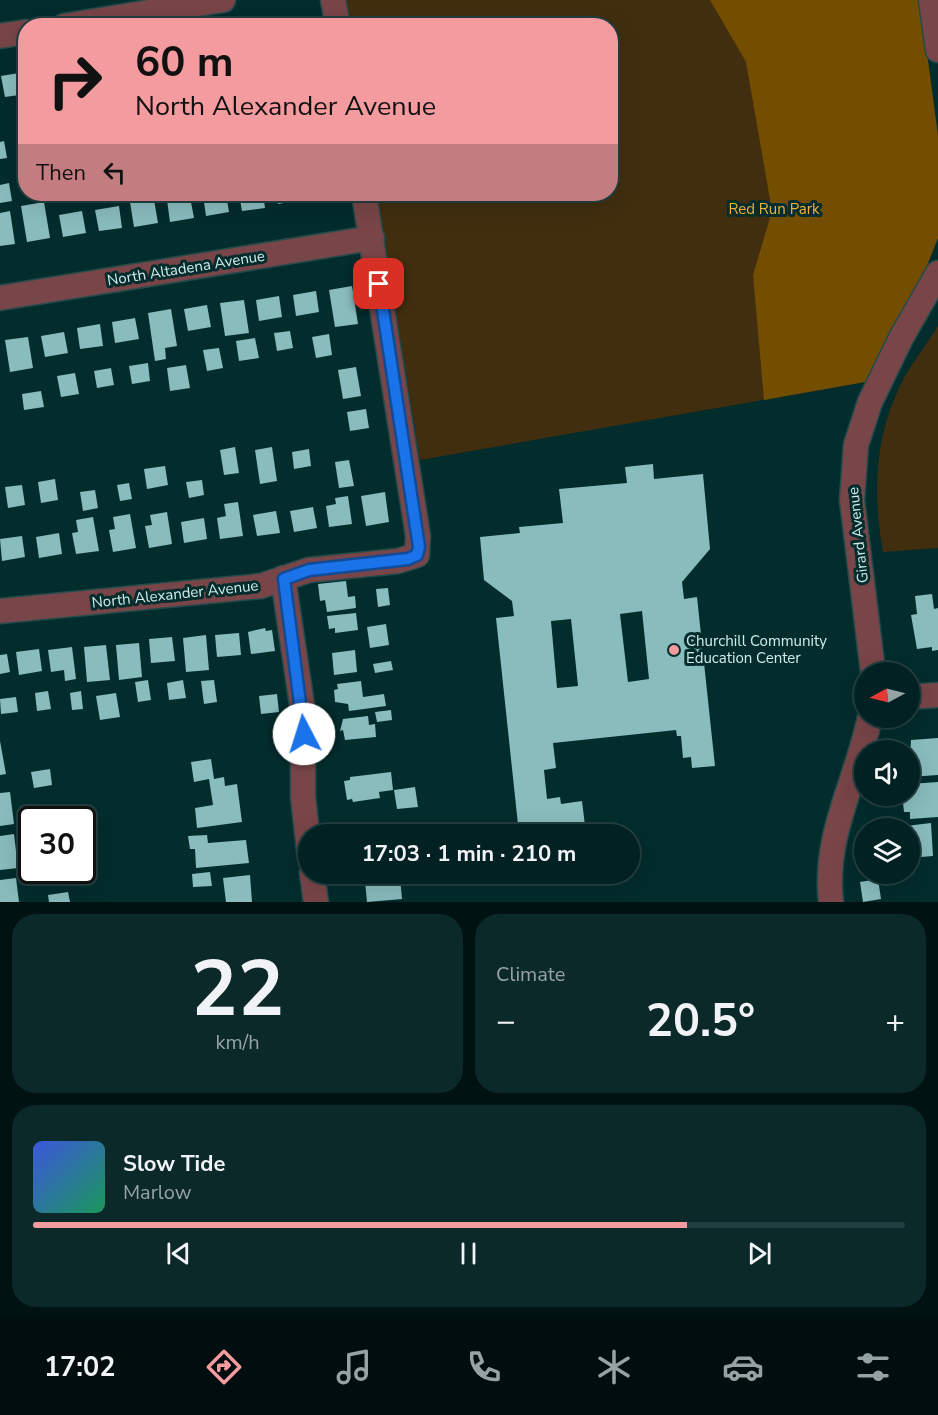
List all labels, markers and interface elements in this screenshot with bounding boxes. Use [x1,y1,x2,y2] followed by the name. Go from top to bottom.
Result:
[135,34,234,91] text: 60 m
[36,42,114,120] icon: right
[135,88,436,125] text: North Alexander Avenue
[98,156,131,189] icon: left
[36,158,86,188] text: Then
[728,199,820,219] park label: Red Run Park
[106,246,266,290] street label: North Altadena Avenue
[353,258,404,309] pin
[362,267,395,300] icon: arrive
[843,486,873,584] street label: Girard Avenue
[91,575,259,613] street label: North Alexander Avenue
[686,631,827,668] place label: Churchill Community Education Center
[667,643,681,657] marker: Churchill Community Education Center
[854,662,920,728] north arrow
[854,662,920,884] map controls
[272,702,336,766] position arrow
[854,740,920,806] button: sound
[18,806,96,884] speed limit sign: 30
[854,818,920,884] button: layers
[362,839,576,869] text: 17:03 · 1 min · 210 m
[191,936,284,1043] text: 22
[496,961,565,988] text: Climate
[646,991,755,1052] text: 20.5°
[496,999,516,1044] text: −
[885,999,905,1044] text: +
[215,1029,260,1056] text: km/h
[123,1149,225,1179] text: Slow Tide
[123,1179,191,1206] text: Marlow
[162,1237,195,1270] icon: previous
[452,1237,485,1270] icon: pause
[743,1237,776,1270] icon: next
[203,1346,245,1388] icon: directions
[333,1346,375,1388] icon: music
[463,1346,505,1388] icon: phone
[593,1346,635,1388] icon: climate
[722,1346,764,1388] icon: car
[852,1346,894,1388] icon: filters
[44,1349,115,1386] text: 17:02

